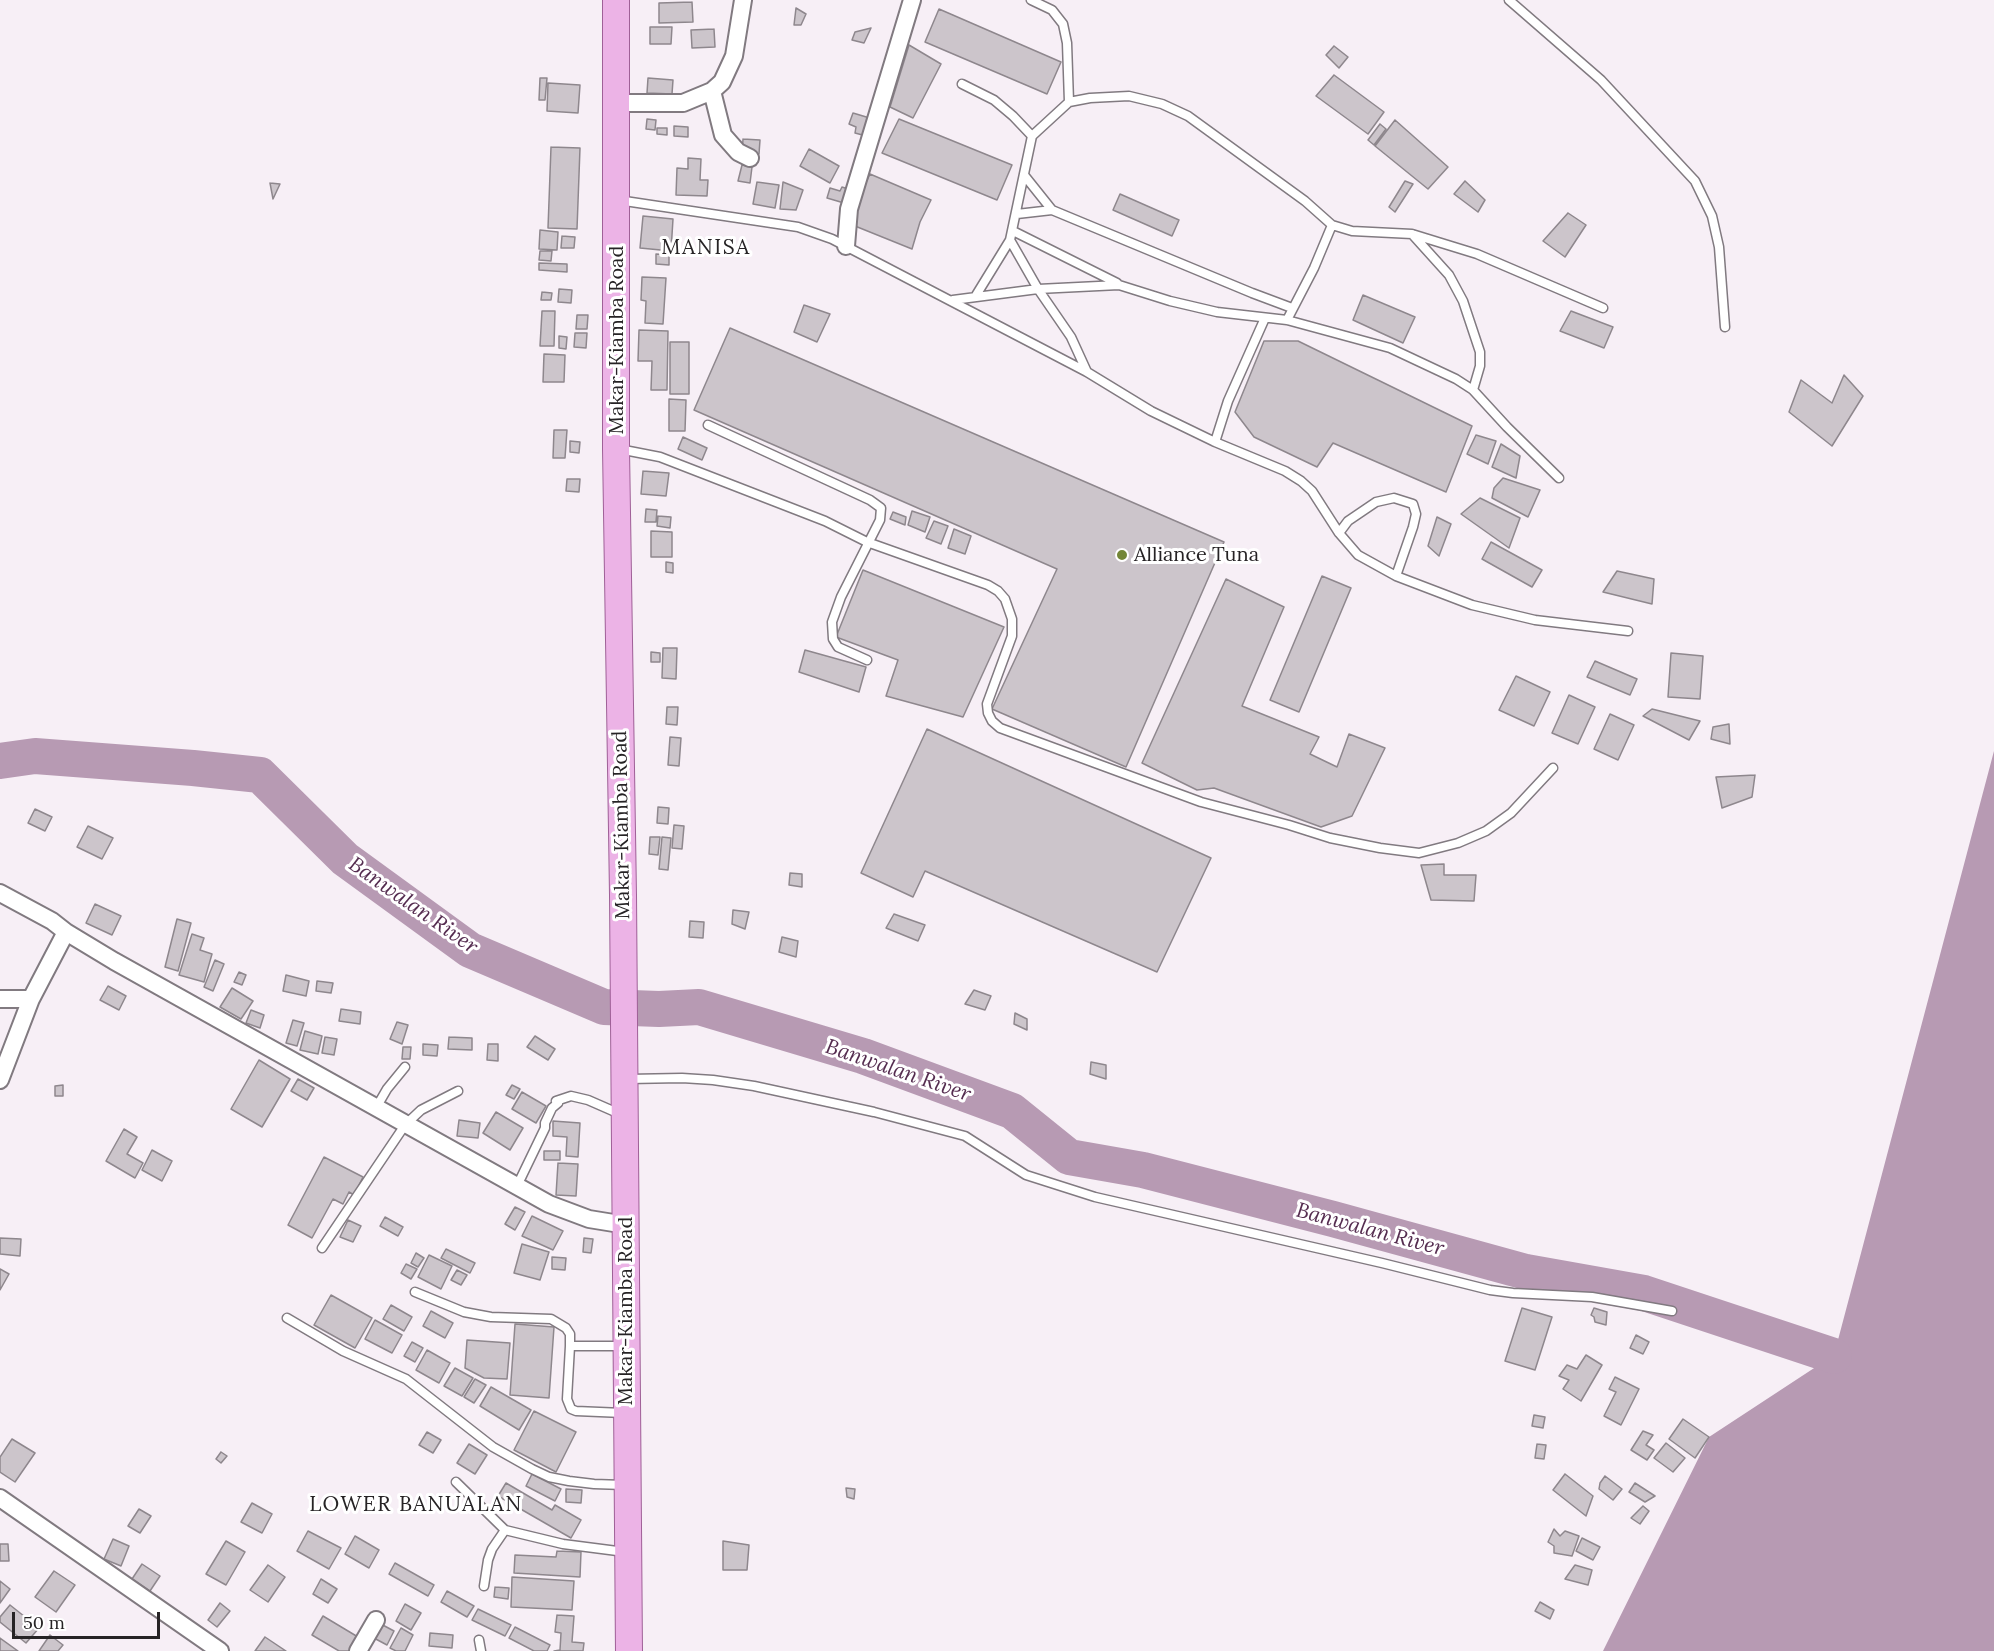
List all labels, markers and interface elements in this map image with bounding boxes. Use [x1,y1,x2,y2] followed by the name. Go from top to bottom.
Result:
[661,235,751,261] district label: MANISA
[605,246,629,434] street label: Makar-Kiamba Road
[1134,543,1259,567] place label: Alliance Tuna
[1115,548,1129,562] marker: Alliance Tuna
[608,730,636,920] street label: Makar-Kiamba Road
[343,852,483,960] water label: Banwalan River
[822,1034,974,1108] water label: Banwalan River
[1293,1198,1447,1262] water label: Banwalan River
[614,1217,638,1405] street label: Makar-Kiamba Road
[309,1492,523,1518] district label: LOWER BANUALAN
[15,1600,164,1638] scale bar
[23,1611,65,1634] text: 50 m

